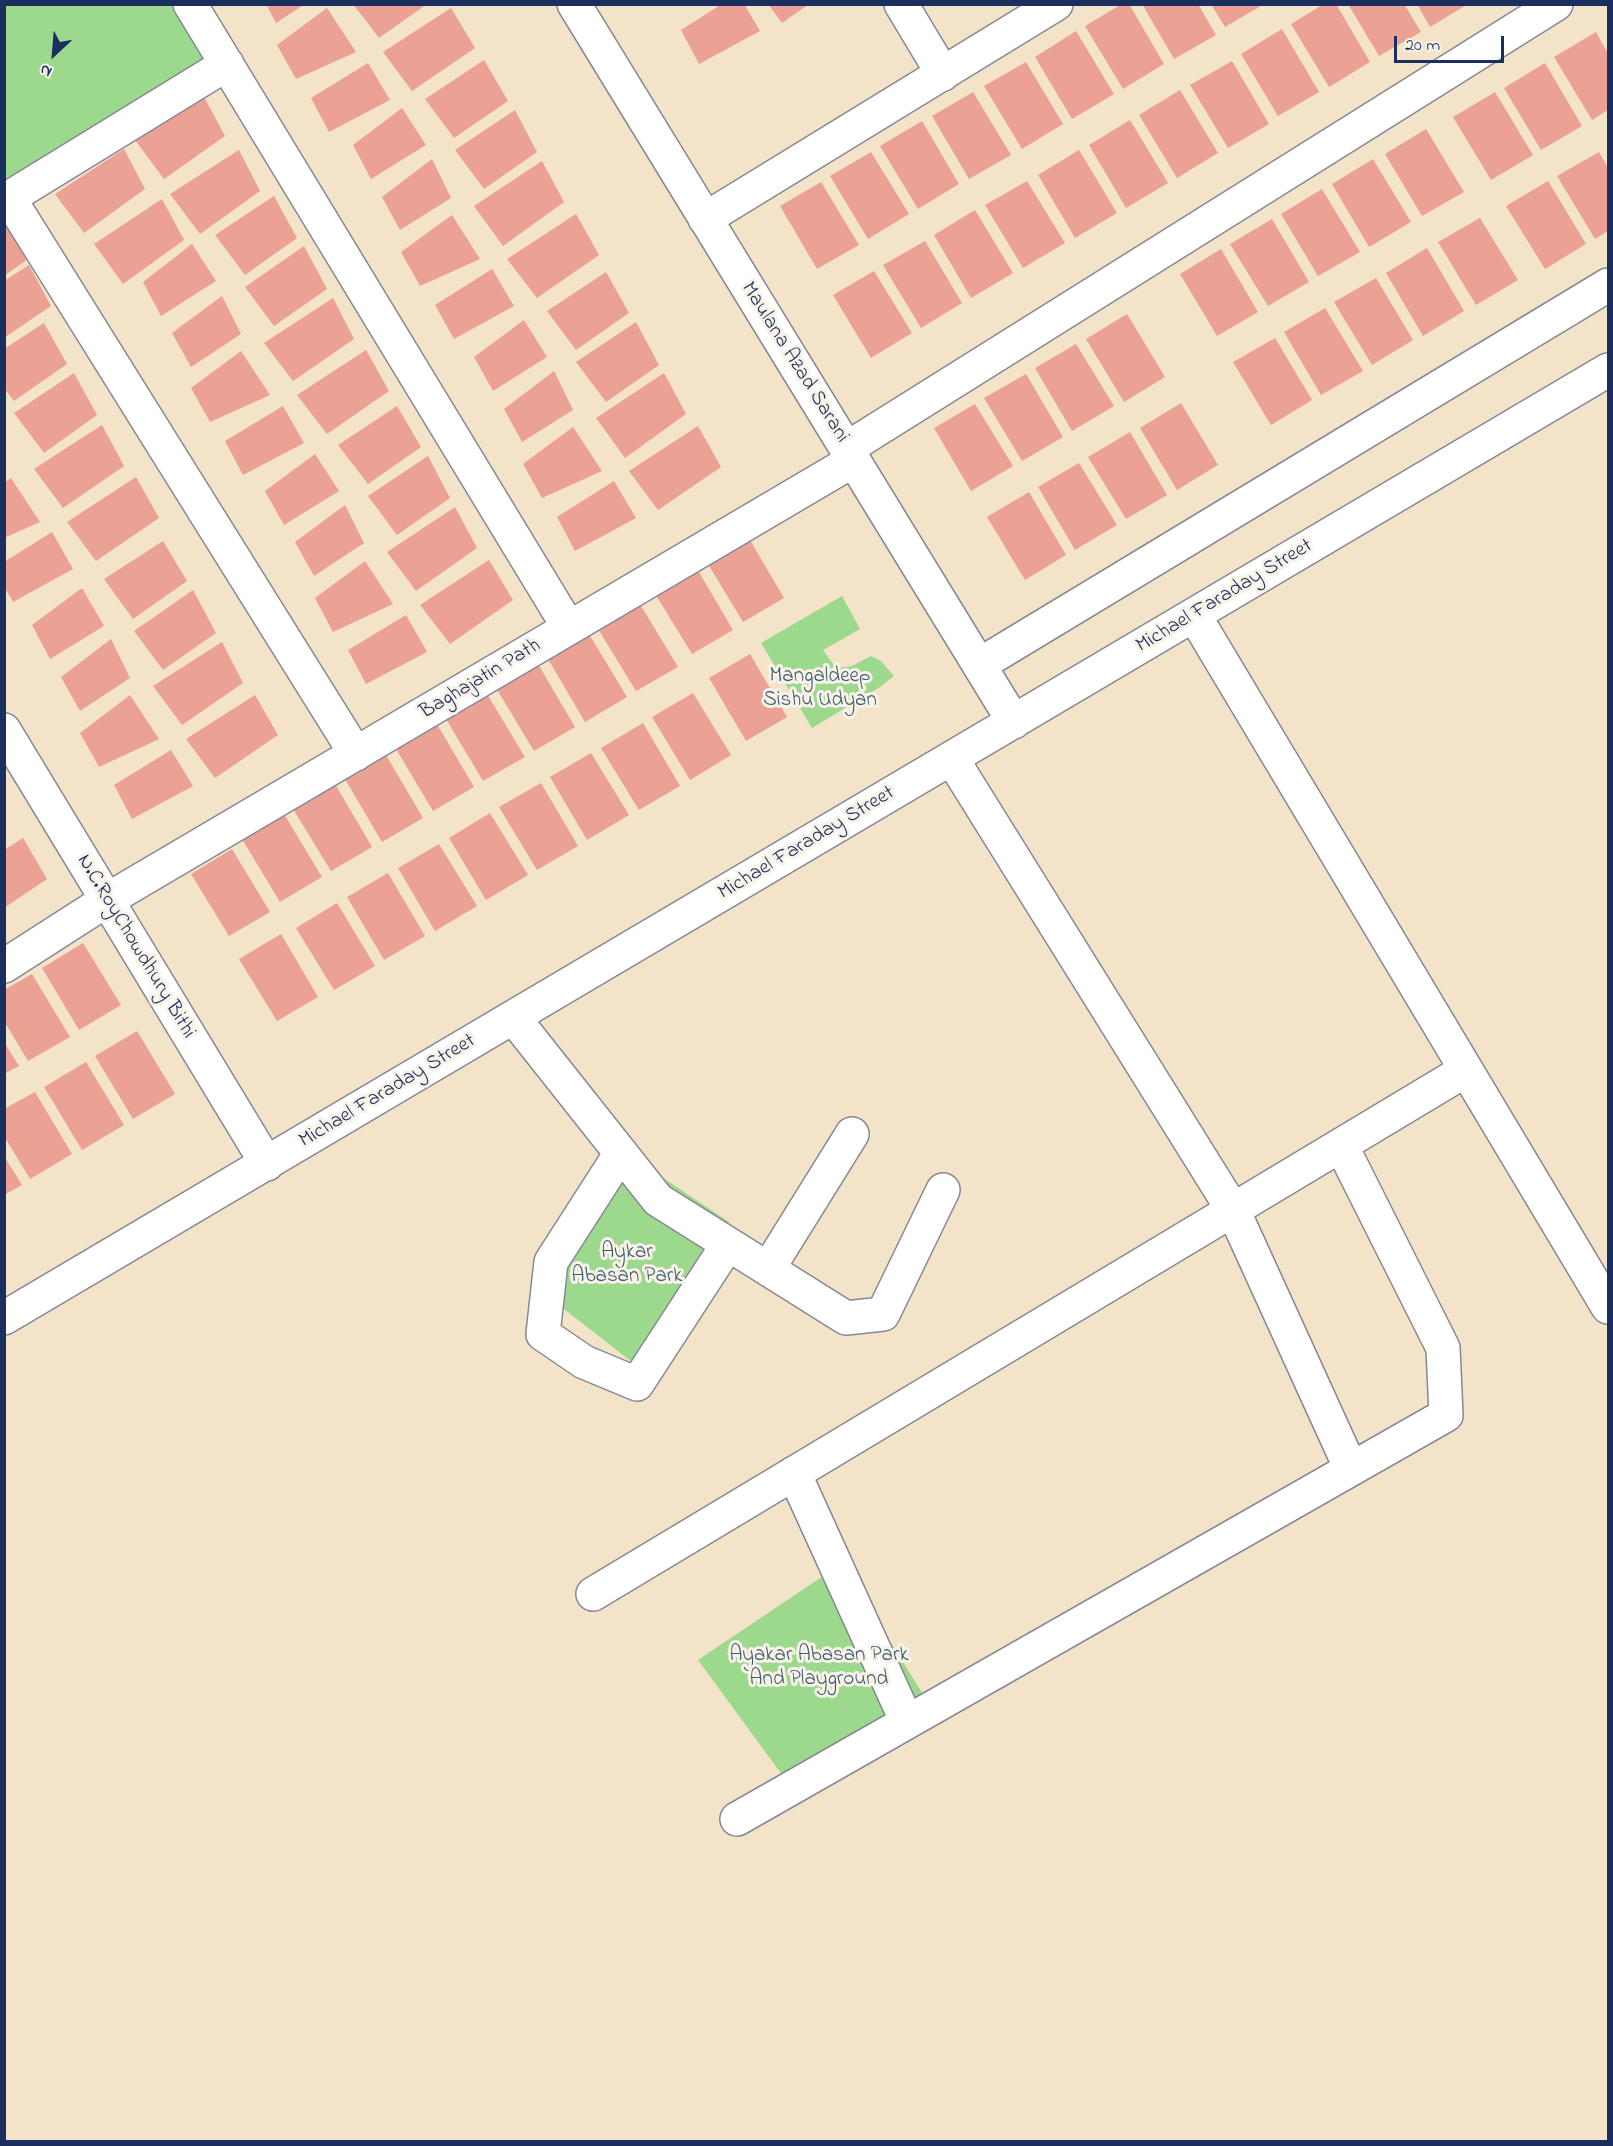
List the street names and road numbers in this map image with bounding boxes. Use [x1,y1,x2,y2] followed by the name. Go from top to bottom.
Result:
[734,278,854,448] street label: Maulana Azad Sarani
[1132,534,1318,660] street label: Michael Faraday Street
[416,634,546,726] street label: Baghajatin Path
[714,781,900,907] street label: Michael Faraday Street
[70,850,200,1044] street label: N.C.RoyChowdhury Bithi
[295,1029,481,1155] street label: Michael Faraday Street

